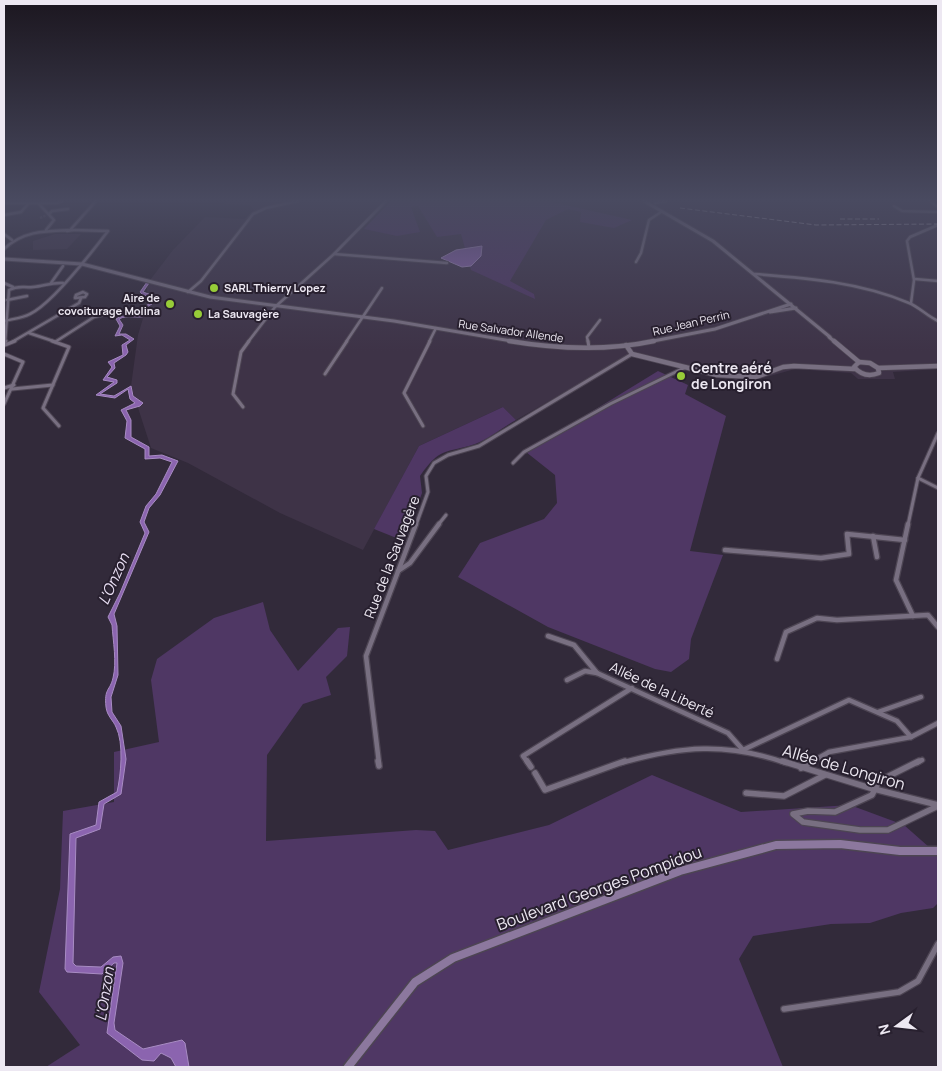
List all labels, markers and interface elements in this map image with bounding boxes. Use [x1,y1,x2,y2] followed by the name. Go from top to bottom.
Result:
[224,280,326,295] place label: SARL Thierry Lopez
[208,282,220,294] marker: SARL Thierry Lopez
[58,290,160,318] place label: Aire de covoiturage Molina
[164,298,176,310] marker: Aire de covoiturage Molina
[208,306,280,321] place label: La Sauvagère
[651,306,731,339] street label: Rue Jean Perrin
[192,308,204,320] marker: La Sauvagère
[458,316,565,345] street label: Rue Salvador Allende
[691,358,772,393] place label: Centre aéré de Longiron
[675,370,687,382] marker: Centre aéré de Longiron
[359,493,424,621] street label: Rue de la Sauvagère
[93,549,135,608] water label: L'Onzon
[607,657,718,722] street label: Allée de la Liberté
[780,739,908,795] street label: Allée de Longiron
[493,841,705,935] street label: Boulevard Georges Pompidou
[90,965,119,1022] water label: L'Onzon
[872,1001,922,1051] north arrow
[873,1022,894,1037] text: N

